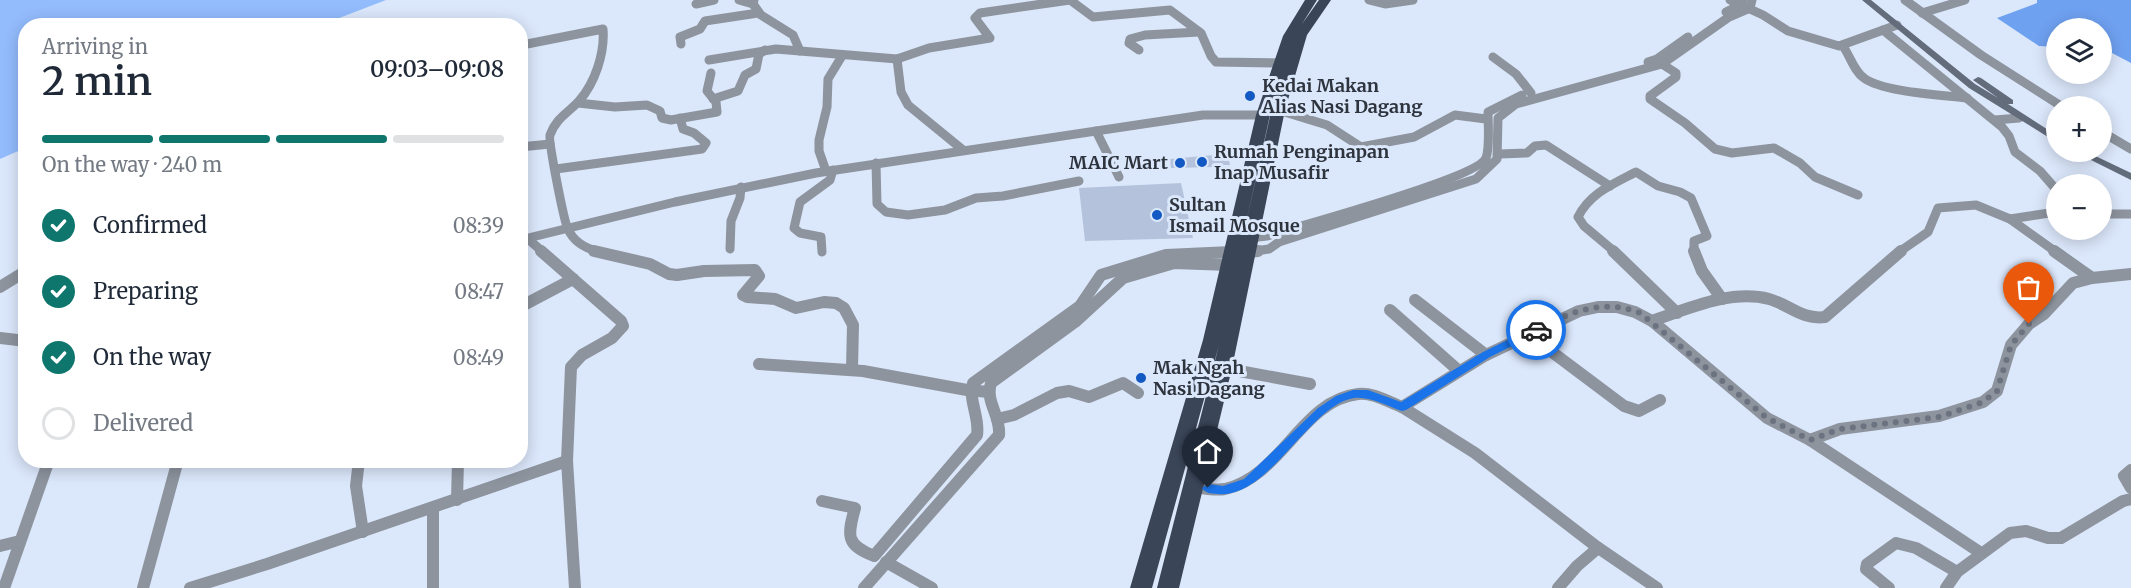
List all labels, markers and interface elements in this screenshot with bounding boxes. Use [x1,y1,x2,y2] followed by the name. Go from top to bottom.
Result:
[2046,18,2112,240] map controls
[2046,18,2112,84] button: layers
[42,34,148,59] text: Arriving in
[370,55,504,83] text: 09:03–09:08
[42,57,152,106] text: 2 min
[1261,74,1422,118] place label: Kedai Makan Alias Nasi Dagang
[1243,89,1257,103] marker: Kedai Makan Alias Nasi Dagang
[2046,96,2112,162] button: +
[1214,140,1389,184] place label: Rumah Penginapan Inap Musafir
[1069,151,1169,174] place label: MAIC Mart
[42,152,222,177] text: On the way · 240 m
[1195,155,1209,169] marker: Rumah Penginapan Inap Musafir
[1173,156,1187,170] marker: MAIC Mart
[2046,174,2112,240] button: −
[1169,193,1300,237] place label: Sultan Ismail Mosque
[1150,208,1164,222] marker: Sultan Ismail Mosque
[42,209,75,242] icon: check
[93,211,207,239] text: Confirmed
[453,213,504,238] text: 08:39
[2003,262,2054,324] pin
[2012,271,2045,304] icon: bag
[42,275,75,308] icon: check
[93,277,198,305] text: Preparing
[454,279,504,304] text: 08:47
[1506,300,1566,360] courier
[1520,314,1553,347] icon: car
[42,341,75,374] icon: check
[93,343,211,371] text: On the way
[453,345,504,370] text: 08:49
[1153,356,1265,400] place label: Mak Ngah Nasi Dagang
[1134,371,1148,385] marker: Mak Ngah Nasi Dagang
[93,409,193,437] text: Delivered
[1182,426,1233,488] pin
[1191,435,1224,468] icon: home

